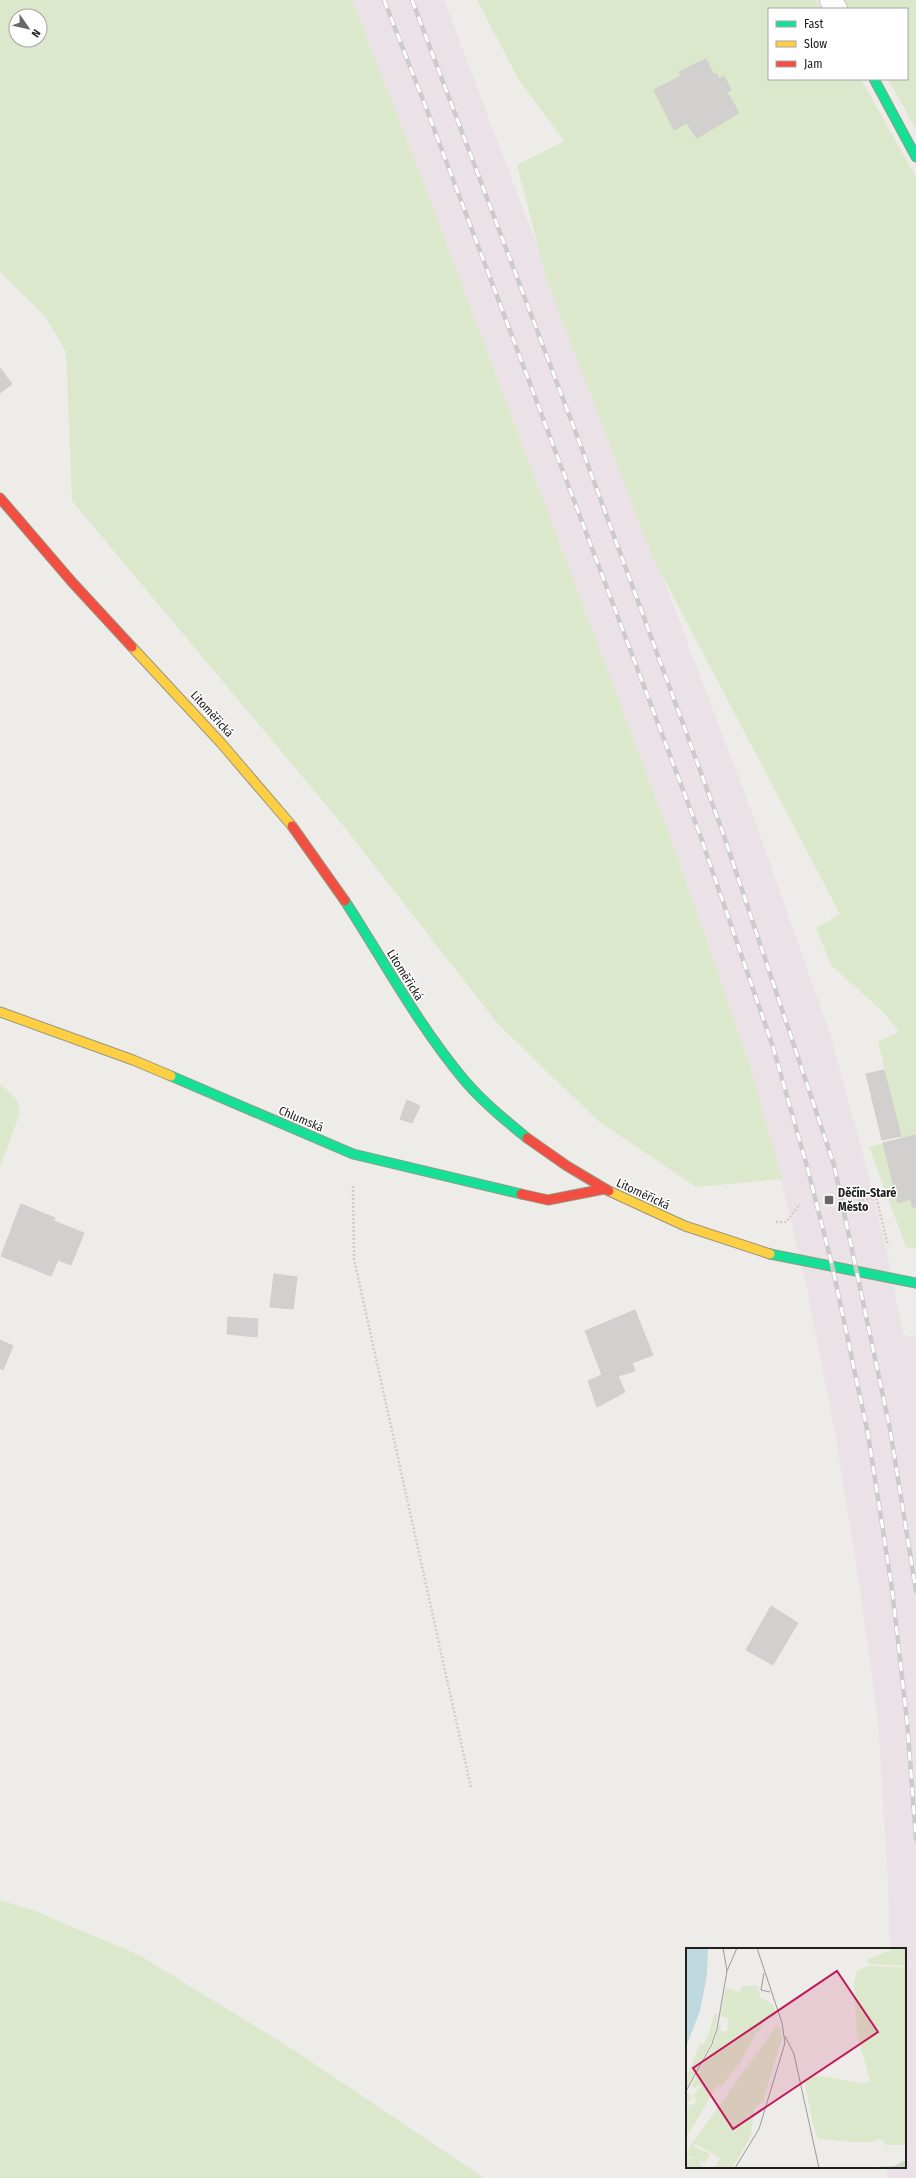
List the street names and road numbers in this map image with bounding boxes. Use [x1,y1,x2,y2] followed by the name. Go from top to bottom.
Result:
[188,688,236,740] street label: Litoměřická
[384,947,426,1003] street label: Litoměřická
[276,1103,326,1135] street label: Chlumská
[614,1176,672,1212] street label: Litoměřická

